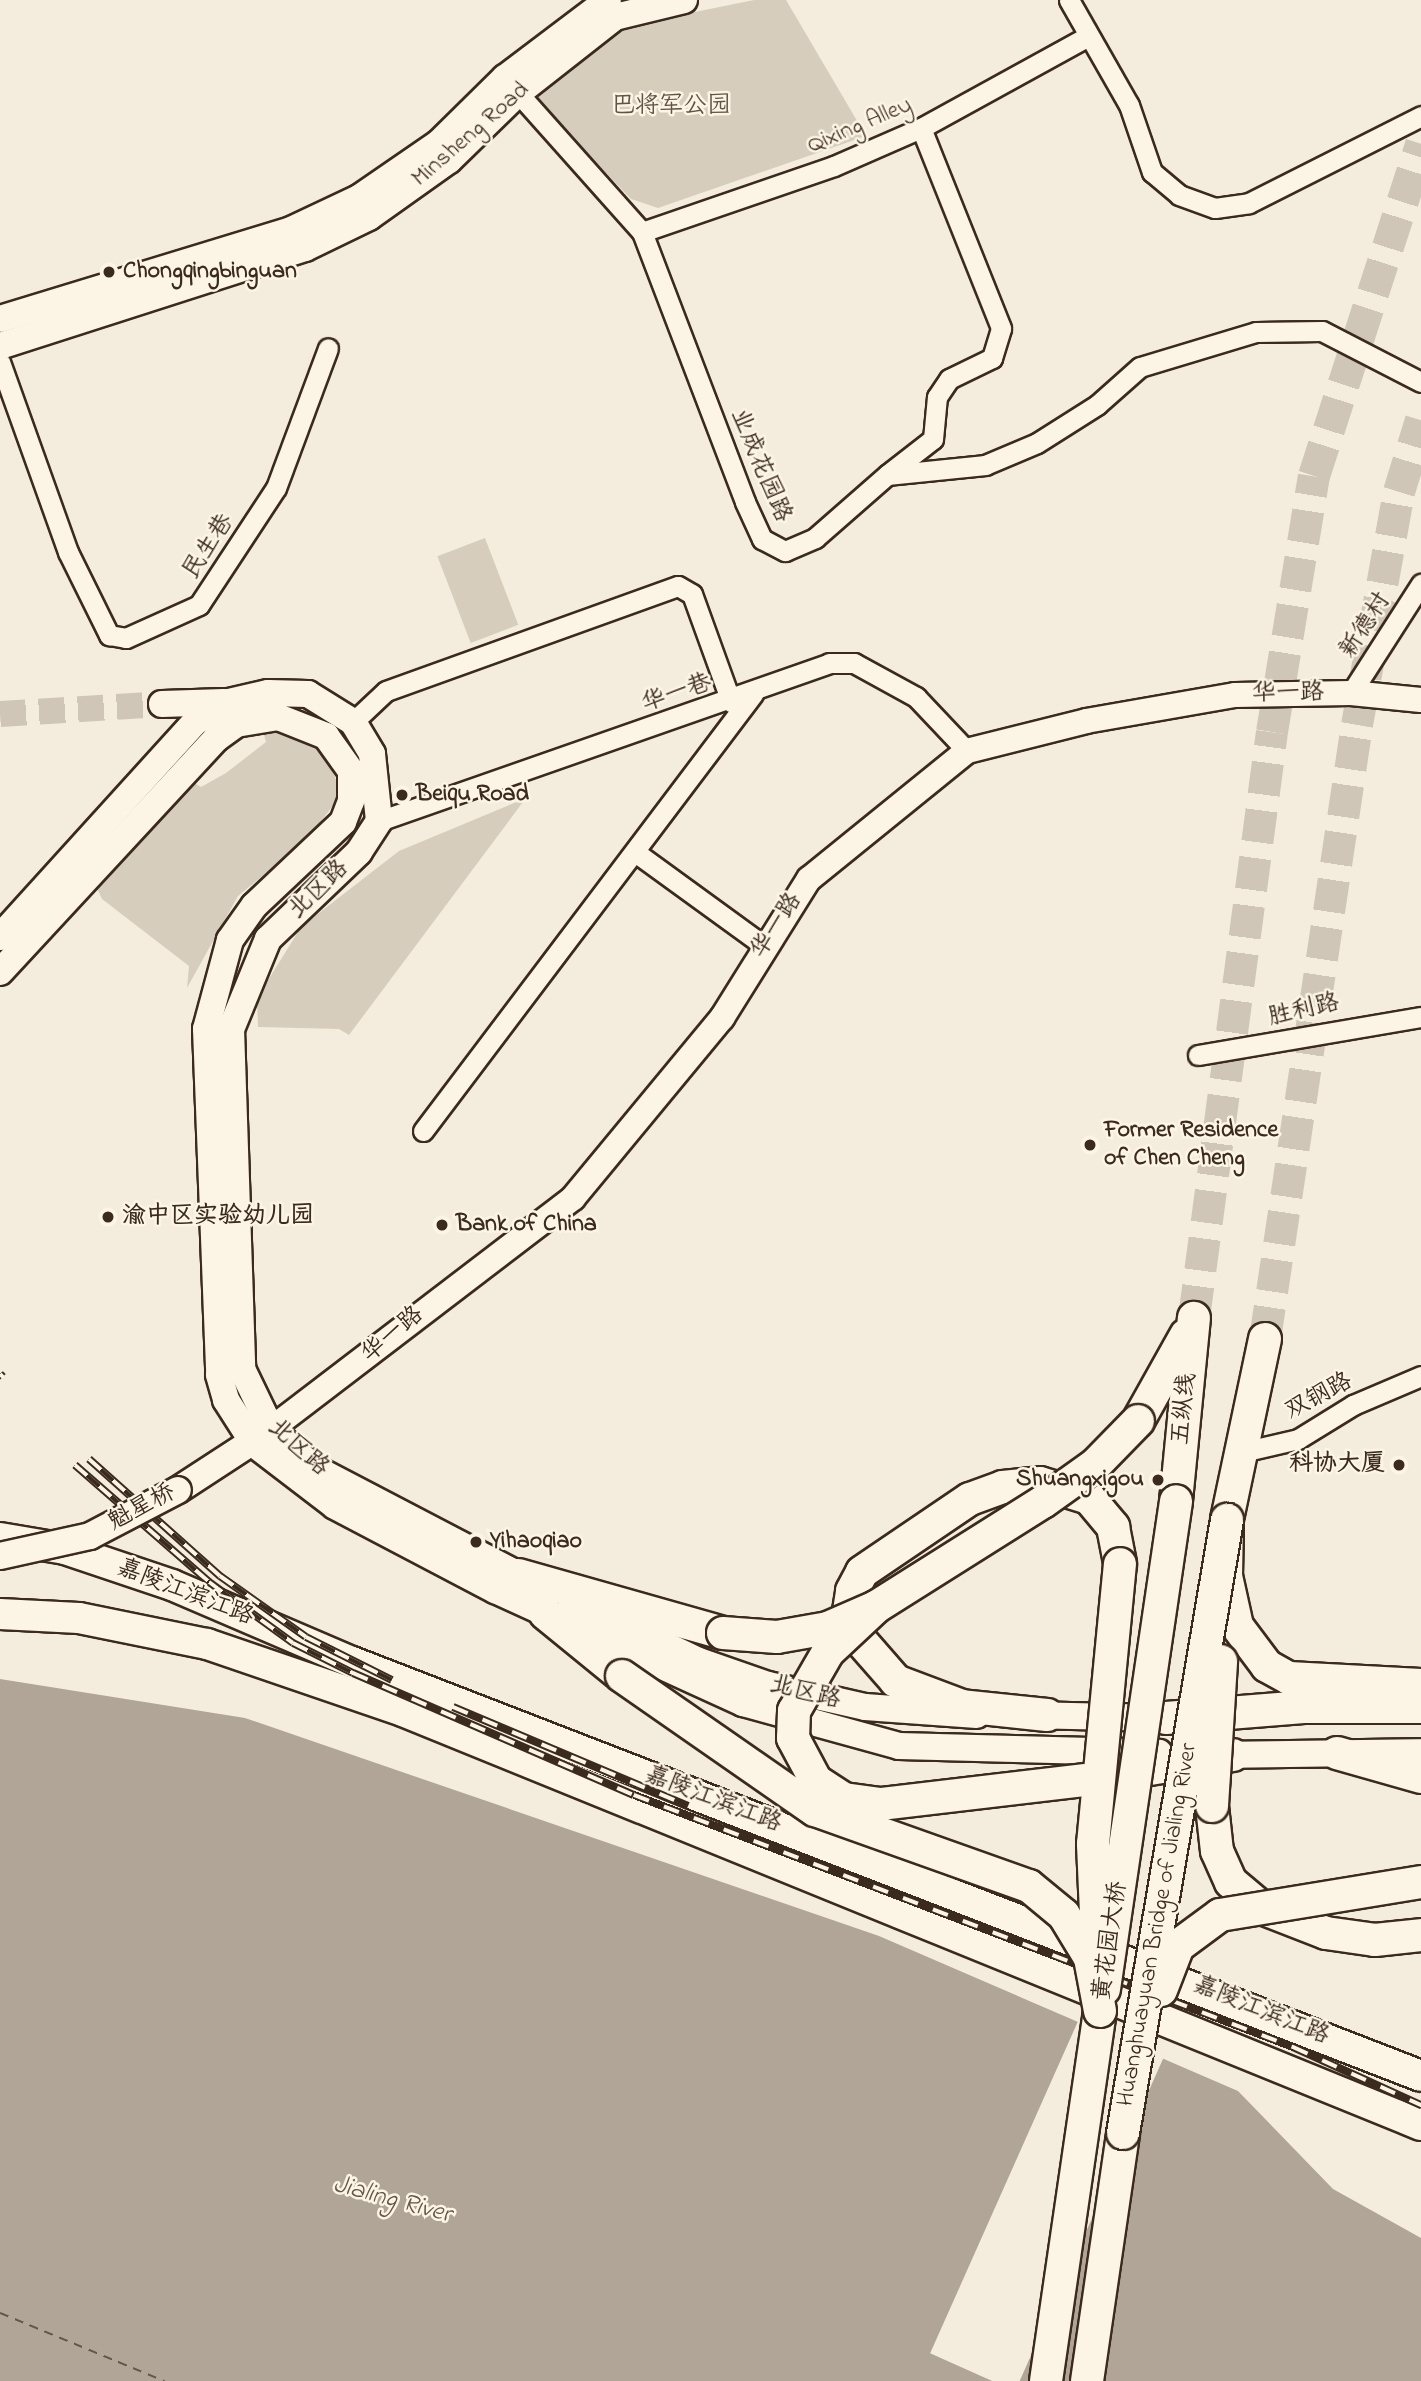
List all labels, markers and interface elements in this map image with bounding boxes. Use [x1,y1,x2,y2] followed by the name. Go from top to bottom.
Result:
[406,76,536,194] street label: Minsheng Road
[804,91,916,161] street label: Qixing Alley
[611,93,731,121] park label: 巴将军公园
[123,258,297,286] place label: Chongqingbinguan
[101,264,117,280] marker: Chongqingbinguan
[723,405,797,527] street label: 业成花园路
[177,509,241,585] street label: 民生巷
[1334,588,1398,664] street label: 新德村
[638,669,716,719] street label: 华一巷
[1252,679,1324,709] street label: 华一路
[416,781,529,809] place label: Beiqu Road
[394,787,410,803] marker: Beiqu Road
[283,855,355,925] street label: 北区路
[745,888,809,964] street label: 华一路
[1266,989,1342,1033] street label: 胜利路
[1104,1117,1278,1173] place label: Former Residence of Chen Cheng
[1082,1137,1098,1153] marker: Former Residence of Chen Cheng
[122,1203,314,1231] place label: 渝中区实验幼儿园
[100,1209,116,1225] marker: 渝中区实验幼儿园
[456,1211,597,1239] place label: Bank of China
[434,1217,450,1233] marker: Bank of China
[356,1301,430,1369] street label: 华一路
[1280,1367,1358,1427] street label: 双钢路
[1167,1372,1203,1446] street label: 五纵线
[262,1413,334,1483] street label: 北区路
[1289,1451,1385,1479] place label: 科协大厦
[1391,1457,1407,1473] marker: 科协大厦
[1016,1466,1144,1494] place label: Shuangxigou
[1150,1472,1166,1488] marker: Shuangxigou
[103,1478,181,1538] street label: 魁星桥
[490,1528,582,1556] place label: Yihaoqiao
[468,1534,484,1550] marker: Yihaoqiao
[113,1554,257,1632] street label: 嘉陵江滨江路
[767,1670,843,1716] street label: 北区路
[1112,1741,1204,2109] street label: Huanghuayuan Bridge of Jialing River
[641,1761,785,1839] street label: 嘉陵江滨江路
[1088,1880,1134,2002] street label: 黄花园大桥
[1189,1971,1333,2051] street label: 嘉陵江滨江路
[329,2170,455,2232] water label: Jialing River

